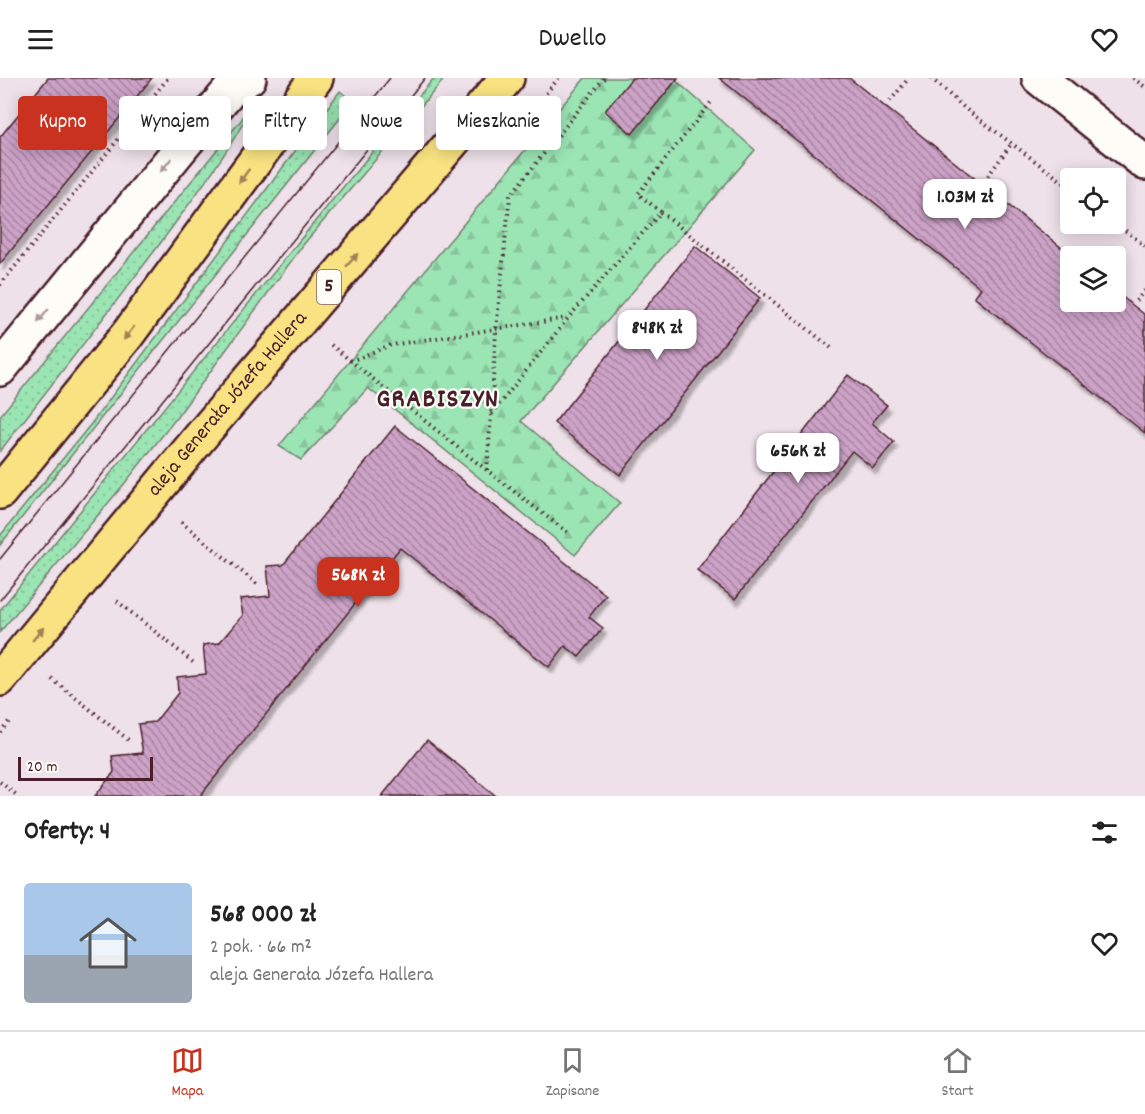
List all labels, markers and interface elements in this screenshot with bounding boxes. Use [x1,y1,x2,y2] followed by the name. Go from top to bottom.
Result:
[538,20,607,59] text: Dwello
[24,23,57,56] icon: menu
[1088,23,1121,56] icon: heart
[18,96,107,150] chip: Kupno
[119,96,231,150] chip: Wynajem
[243,96,327,150] chip: Filtry
[339,96,424,150] chip: Nowe
[436,96,561,150] chip: Mieszkanie
[160,158,173,173] one-way arrow
[238,168,251,184] one-way arrow
[1060,168,1126,312] map controls
[1060,168,1126,234] button: locate
[903,179,1027,230] pin: 1.03M zł
[937,184,993,212] text: 1.03M zł
[1060,246,1126,312] button: layers
[345,252,359,267] one-way arrow
[317,270,341,304] road number: 5
[141,305,316,504] street label: aleja Generała Józefa Hallera
[37,309,49,324] one-way arrow
[602,310,712,361] pin: 848K zł
[632,315,682,343] text: 848K zł
[122,325,135,341] one-way arrow
[376,381,500,420] district label: GRABISZYN
[743,433,853,484] pin: 656K zł
[770,438,826,466] text: 656K zł
[303,557,413,608] pin: 568K zł
[331,562,385,590] text: 568K zł
[31,626,44,642] one-way arrow
[18,754,153,782] scale bar
[27,756,57,779] text: 20 m
[24,814,110,851] text: Oferty: 4
[1088,816,1121,849] icon: filters
[210,897,316,934] text: 568 000 zł
[72,907,144,979] icon: home
[1088,927,1121,960] icon: heart
[210,934,312,962] text: 2 pok. · 66 m²
[210,962,433,990] text: aleja Generała Józefa Hallera
[171,1044,204,1103] tab: Mapa
[546,1044,599,1103] tab: Zapisane
[941,1044,974,1103] tab: Start

